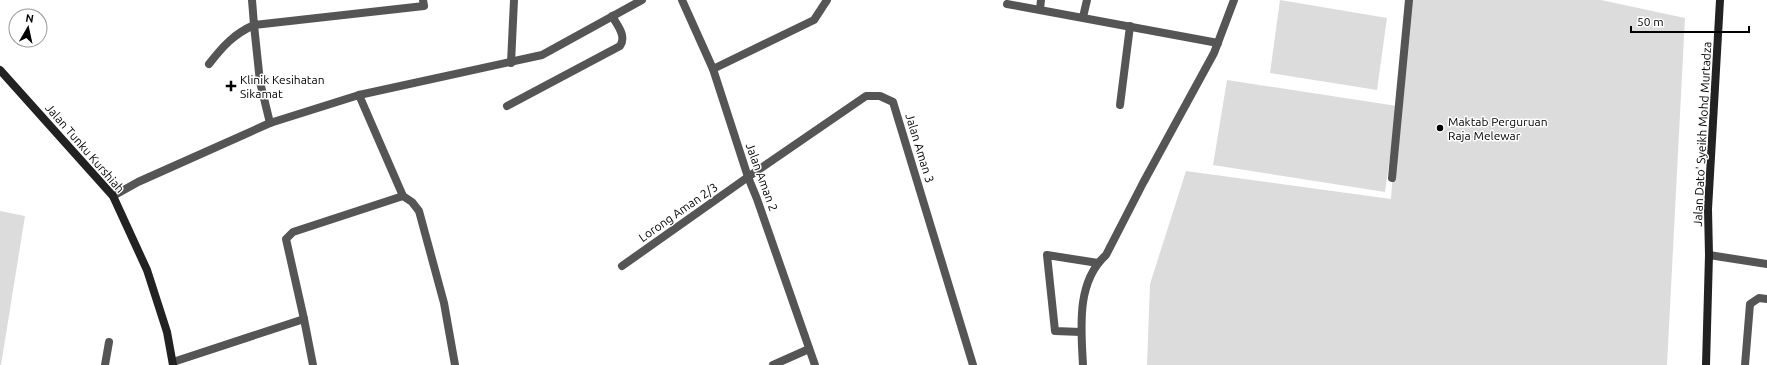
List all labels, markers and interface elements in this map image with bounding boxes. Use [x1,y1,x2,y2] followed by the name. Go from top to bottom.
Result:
[8,8,48,48] north arrow
[1631,8,1749,34] scale bar
[25,12,35,25] text: N
[1637,15,1664,28] text: 50 m
[1691,41,1713,227] street label: Jalan Dato' Syeikh Mohd Murtadza
[240,73,325,100] place label: Klinik Kesihatan Sikamat
[225,80,237,92] marker: Klinik Kesihatan Sikamat
[43,101,127,195] street label: Jalan Tunku Kurshiah
[903,112,937,184] street label: Jalan Aman 3
[1448,115,1548,142] place label: Maktab Perguruan Raja Melewar
[1435,123,1445,133] marker: Maktab Perguruan Raja Melewar
[744,141,780,213] street label: Jalan Aman 2
[636,180,720,244] street label: Lorong Aman 2/3

